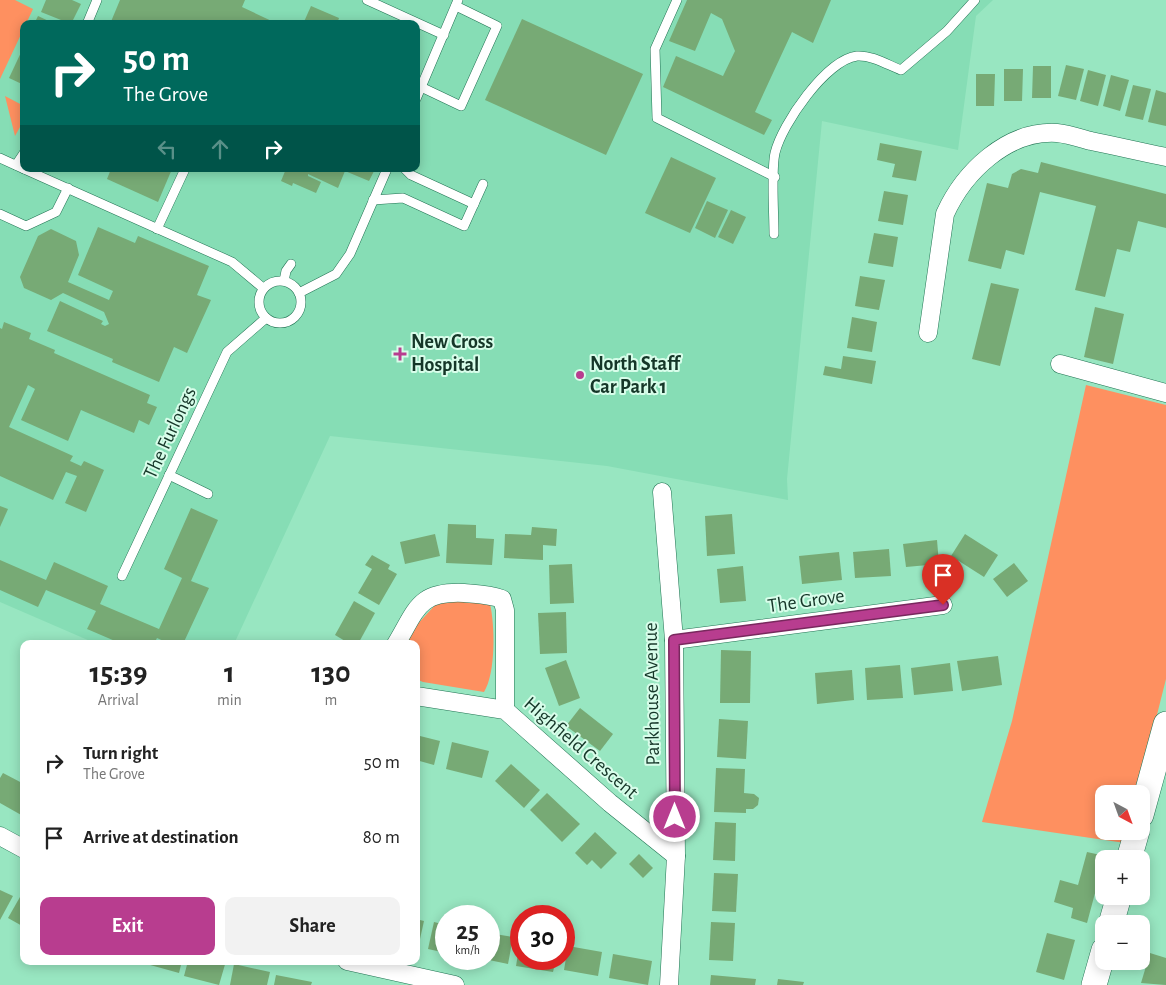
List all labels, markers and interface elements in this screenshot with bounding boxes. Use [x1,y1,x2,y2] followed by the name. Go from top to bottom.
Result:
[40,40,105,105] icon: right
[123,42,190,77] text: 50 m
[123,83,208,105] text: The Grove
[153,135,181,163] icon: left
[206,135,234,163] icon: ahead
[259,135,287,163] icon: right
[411,332,493,375] place label: New Cross Hospital
[393,347,407,361] marker: New Cross Hospital
[590,354,681,397] place label: North Staff Car Park 1
[574,369,586,381] marker: North Staff Car Park 1
[140,384,200,482] street label: The Furlongs
[922,554,964,605] pin
[929,561,957,589] icon: arrive
[766,586,846,616] street label: The Grove
[641,622,663,766] street label: Parkhouse Avenue
[89,658,147,688] text: 15:39
[224,658,235,688] text: 1
[311,658,351,688] text: 130
[98,692,139,708] text: Arrival
[217,692,242,708] text: min
[325,692,337,708] text: m
[520,693,642,803] street label: Highfield Crescent
[83,744,158,763] text: Turn right
[40,749,68,777] icon: right
[364,753,400,772] text: 50 m
[83,766,145,782] text: The Grove
[1095,785,1150,840] north arrow
[1095,785,1150,970] map controls
[648,790,700,842] position arrow
[40,824,68,852] icon: arrive
[83,828,239,847] text: Arrive at destination
[363,828,400,847] text: 80 m
[1095,850,1150,905] button: +
[40,897,215,955] button: Exit
[225,897,400,955] button: Share
[510,905,575,970] speed limit sign: 30
[1095,915,1150,970] button: −
[456,919,479,944] text: 25
[455,944,480,956] text: km/h

